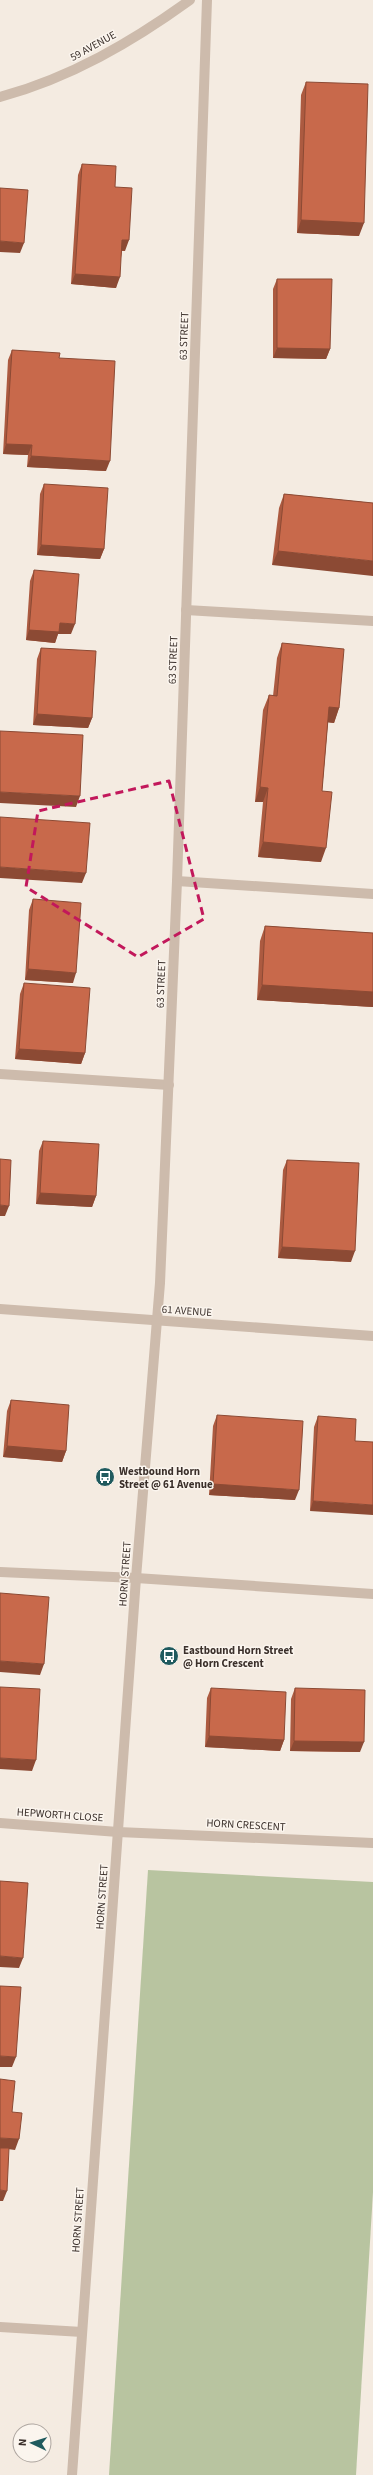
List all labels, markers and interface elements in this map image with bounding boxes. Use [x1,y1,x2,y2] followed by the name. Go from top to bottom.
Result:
[67,27,119,65] street label: 59 AVENUE
[176,311,192,360] street label: 63 STREET
[165,635,181,684] street label: 63 STREET
[153,959,169,1008] street label: 63 STREET
[161,1302,213,1320] street label: 61 AVENUE
[119,1464,213,1492] place label: Westbound Horn Street @ 61 Avenue
[94,1466,116,1488] bus stop icon: Westbound Horn Street @ 61 Avenue
[115,1541,135,1607] street label: HORN STREET
[183,1643,294,1671] place label: Eastbound Horn Street @ Horn Crescent
[158,1645,180,1667] bus stop icon: Eastbound Horn Street @ Horn Crescent
[16,1804,104,1826] street label: HEPWORTH CLOSE
[206,1815,286,1835] street label: HORN CRESCENT
[92,1864,112,1930] street label: HORN STREET
[68,2187,88,2253] street label: HORN STREET
[12,2423,52,2463] north arrow
[15,2438,30,2447] text: N

